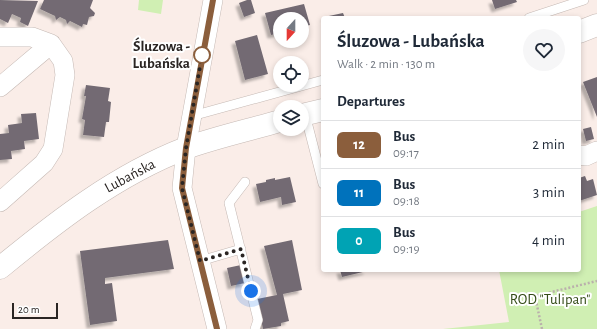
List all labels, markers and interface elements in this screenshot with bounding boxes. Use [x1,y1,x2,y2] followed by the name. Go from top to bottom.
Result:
[273,12,309,48] north arrow
[273,12,309,136] map controls
[523,29,565,71] button: heart
[337,32,485,51] text: Śluzowa - Lubańska
[133,37,190,71] place label: Śluzowa - Lubańska
[193,46,211,64] marker: Śluzowa - Lubańska
[273,56,309,92] button: locate
[337,58,435,71] text: Walk · 2 min · 130 m
[337,94,405,109] text: Departures
[273,100,309,136] button: layers
[393,129,415,144] text: Bus
[532,137,565,152] text: 2 min
[353,138,365,152] text: 12
[393,147,419,160] text: 09:17
[102,156,158,196] street label: Lubańska
[393,177,415,192] text: Bus
[533,185,565,200] text: 3 min
[354,186,364,200] text: 11
[393,195,420,208] text: 09:18
[393,225,415,240] text: Bus
[532,233,565,248] text: 4 min
[355,234,363,248] text: 0
[393,243,420,256] text: 09:19
[241,281,261,301] your location
[510,292,590,307] park label: ROD "Tulipan"
[12,301,58,320] scale bar
[18,304,39,315] text: 20 m

